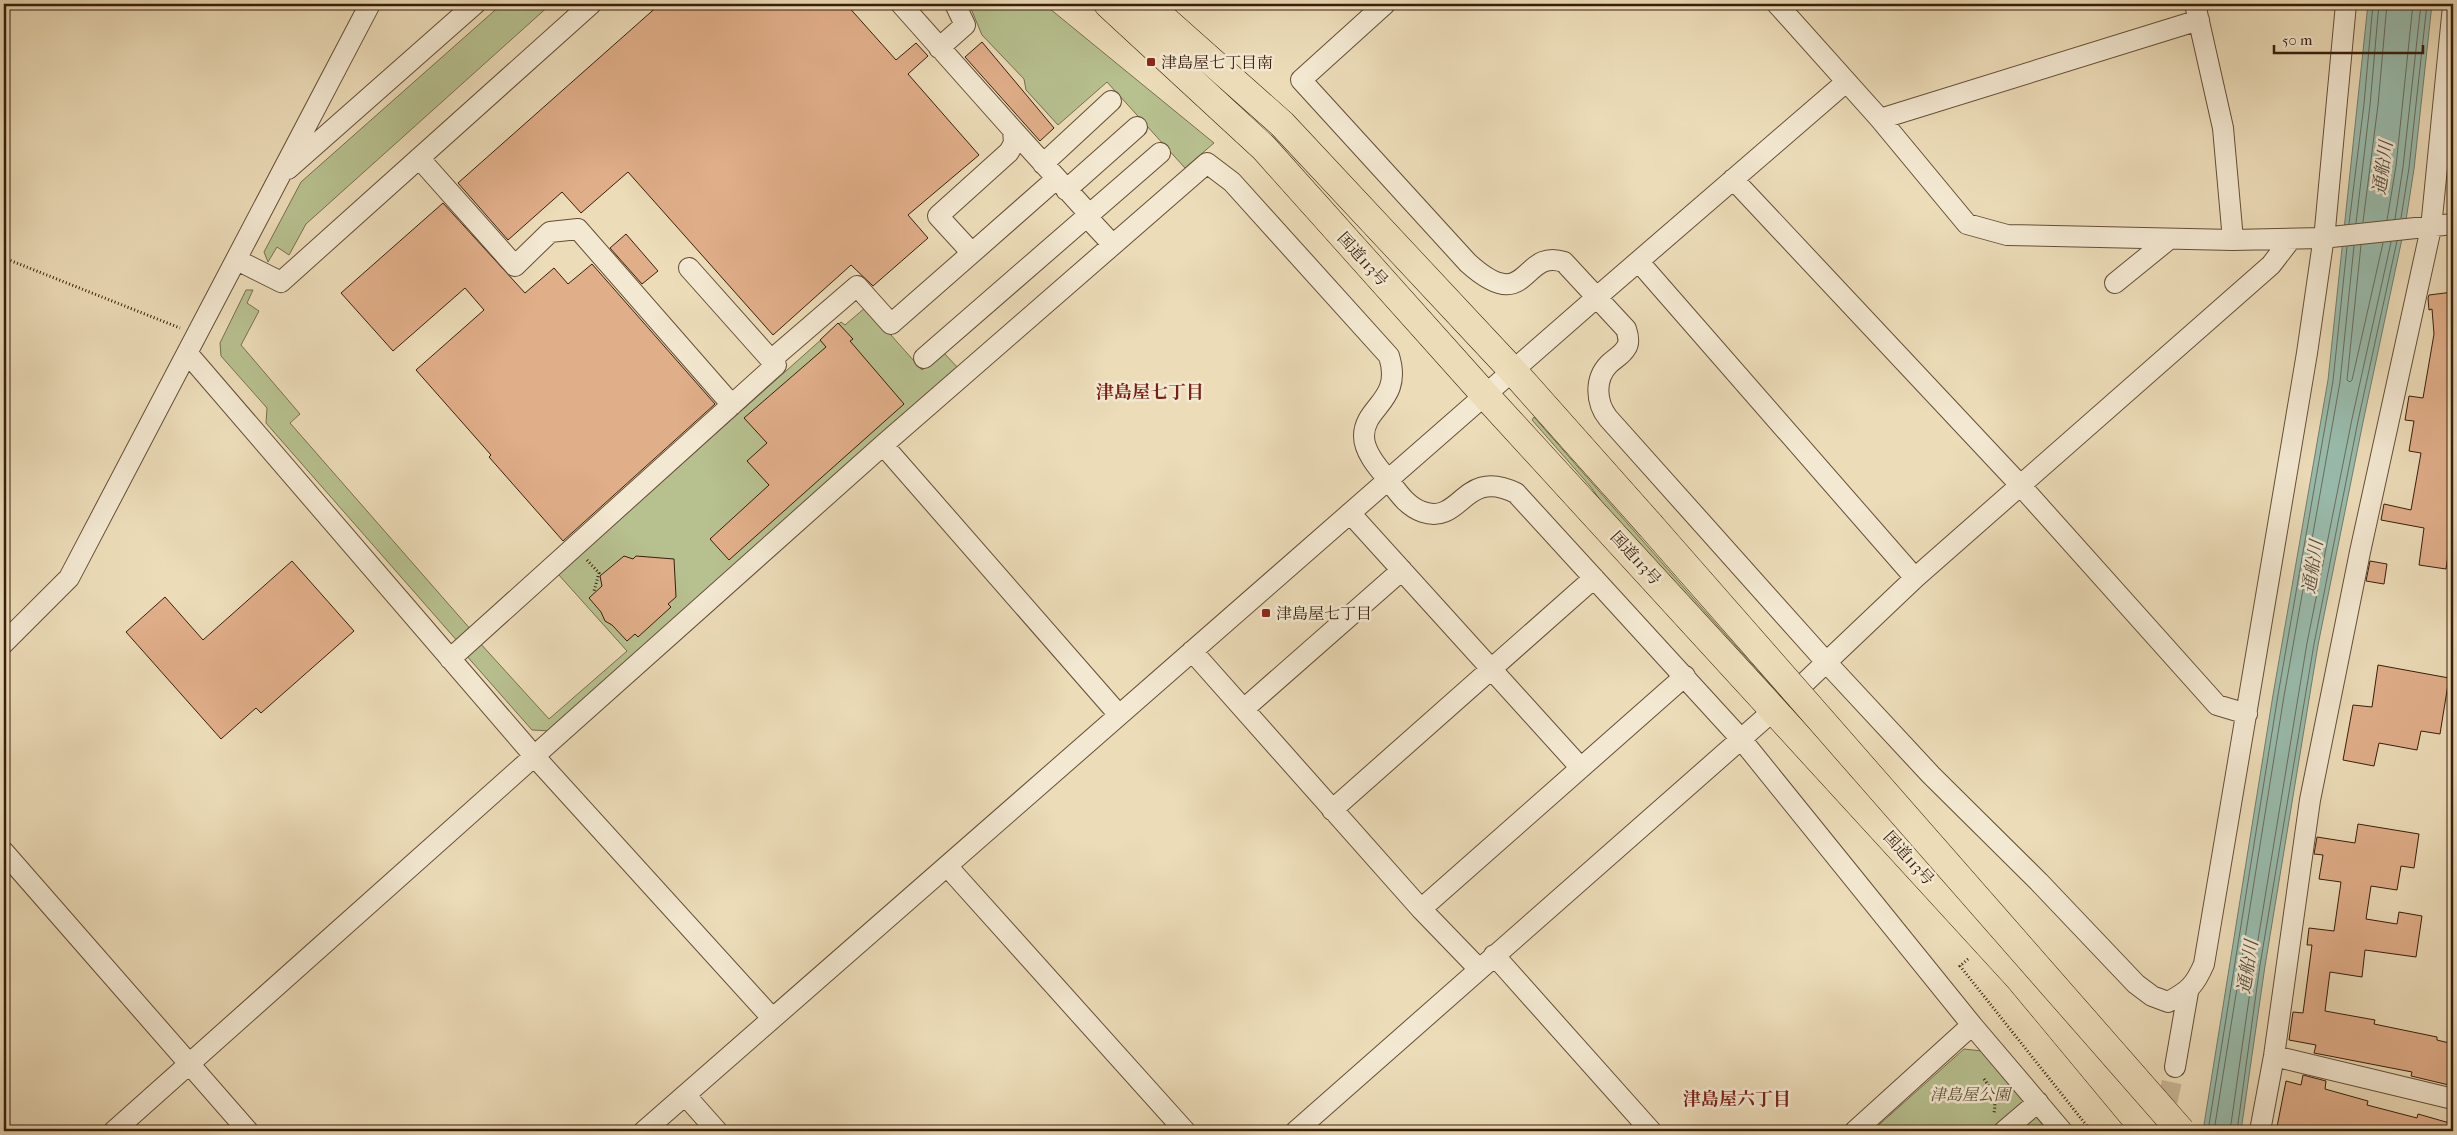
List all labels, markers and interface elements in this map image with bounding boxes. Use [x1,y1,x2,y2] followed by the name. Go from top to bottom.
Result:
[2274,22,2423,54] scale bar
[2282,31,2313,49] text: 50 m
[1161,53,1273,72] place label: 津島屋七丁目南
[1145,56,1157,68] marker: 津島屋七丁目南
[2369,138,2397,196] water label: 通船川
[1334,228,1392,290] street label: 国道113号
[1096,382,1204,403] district label: 津島屋七丁目
[1607,527,1665,589] street label: 国道113号
[2298,537,2328,595] water label: 通船川
[1276,604,1372,623] place label: 津島屋七丁目
[1260,607,1272,619] marker: 津島屋七丁目
[1880,827,1938,889] street label: 国道113号
[2233,937,2263,995] water label: 通船川
[1930,1085,2013,1104] park label: 津島屋公園
[1683,1089,1791,1110] district label: 津島屋六丁目

